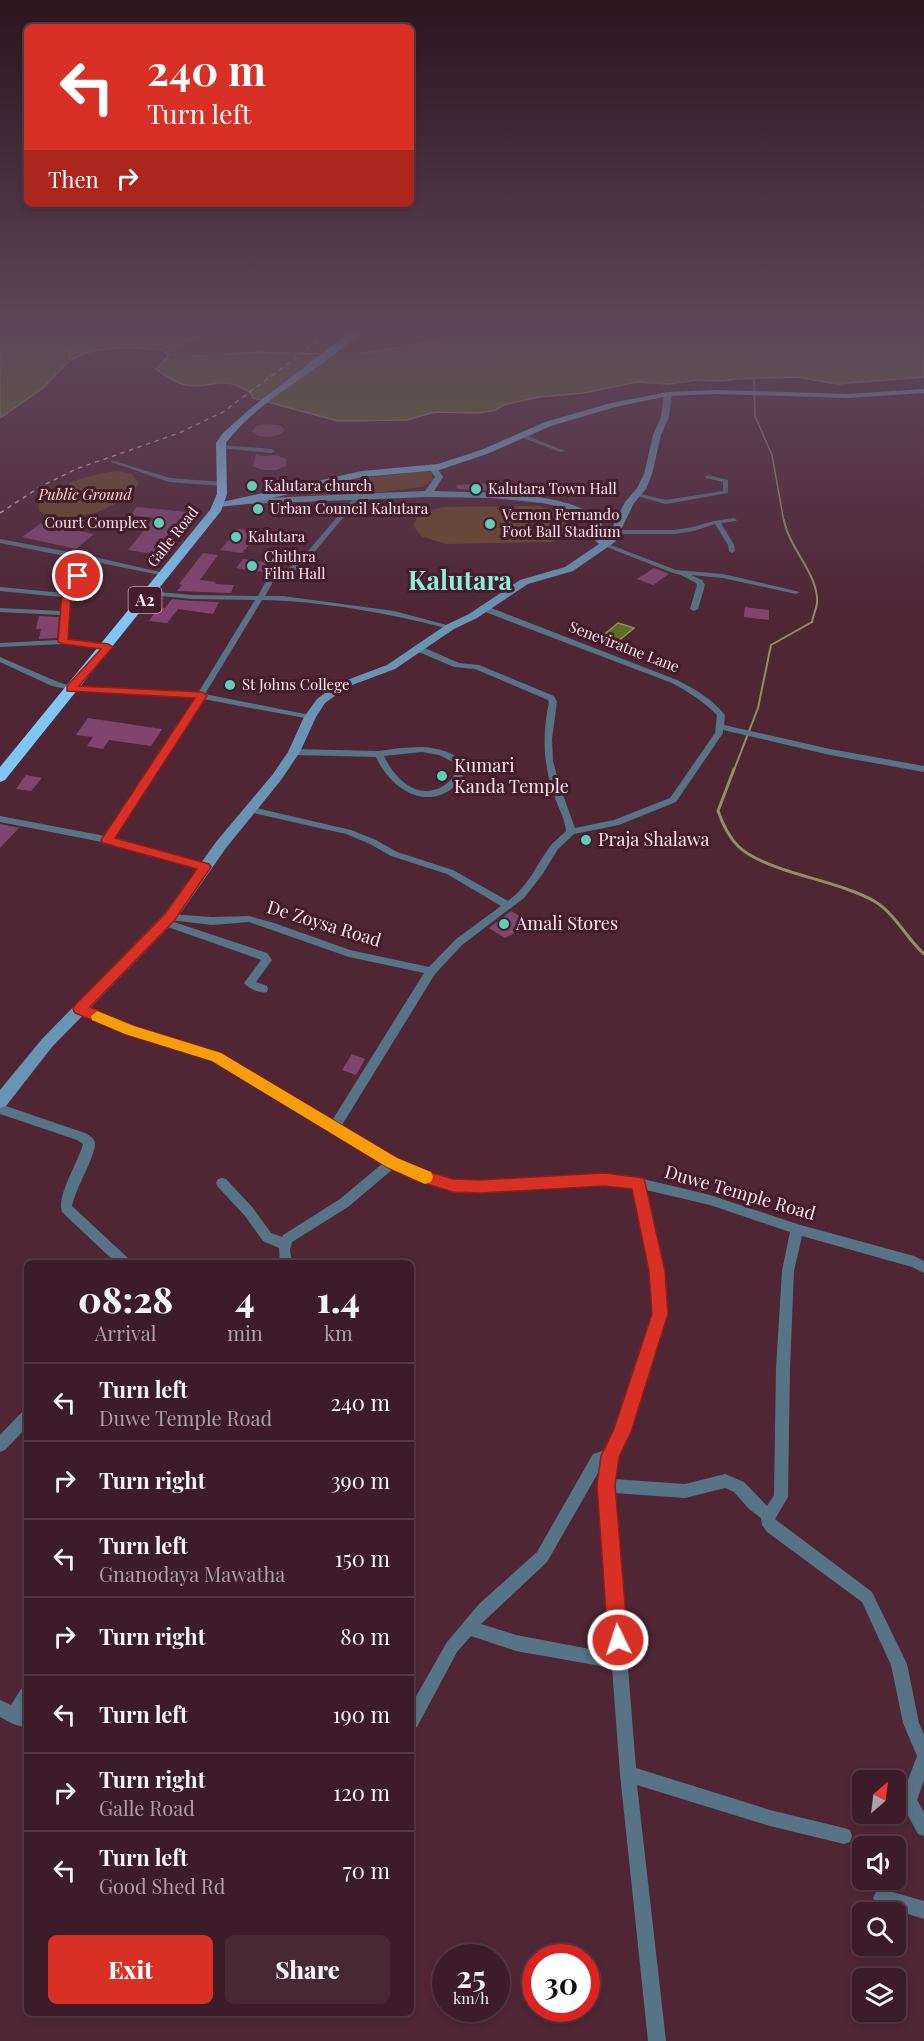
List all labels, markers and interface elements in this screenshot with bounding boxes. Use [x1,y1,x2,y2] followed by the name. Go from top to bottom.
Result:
[147,41,266,97] text: 240 m
[48,48,126,126] icon: left
[147,95,251,131] text: Turn left
[111,162,144,195] icon: right
[48,164,99,194] text: Then
[264,475,372,495] place label: Kalutara church
[488,478,617,498] place label: Kalutara Town Hall
[245,479,259,493] marker: Kalutara church
[469,482,483,496] marker: Kalutara Town Hall
[37,484,132,504] park label: Public Ground
[270,498,429,518] place label: Urban Council Kalutara
[142,502,202,571] street label: Galle Road
[251,502,265,516] marker: Urban Council Kalutara
[501,504,621,541] place label: Vernon Fernando Foot Ball Stadium
[44,512,147,532] place label: Court Complex
[152,516,166,530] marker: Court Complex
[483,517,497,531] marker: Vernon Fernando Foot Ball Stadium
[248,526,306,546] place label: Kalutara
[229,530,243,544] marker: Kalutara
[264,546,326,583] place label: Chithra Film Hall
[52,550,103,601] pin
[61,559,94,592] icon: arrive
[245,559,259,573] marker: Chithra Film Hall
[408,562,513,597] district label: Kalutara
[128,587,162,613] road number: A2
[566,616,682,676] street label: Seneviratne Lane
[242,674,350,694] place label: St Johns College
[223,678,237,692] marker: St Johns College
[454,753,569,798] place label: Kumari Kanda Temple
[435,769,449,783] marker: Kumari Kanda Temple
[598,827,710,851] place label: Praja Shalawa
[579,833,593,847] marker: Praja Shalawa
[264,894,385,952] street label: De Zoysa Road
[515,911,618,935] place label: Amali Stores
[497,917,511,931] marker: Amali Stores
[662,1159,819,1225] street label: Duwe Temple Road
[78,1274,173,1322] text: 08:28
[235,1274,255,1322] text: 4
[317,1274,360,1322] text: 1.4
[95,1319,156,1346] text: Arrival
[227,1319,263,1346] text: min
[324,1319,353,1346] text: km
[99,1374,188,1404] text: Turn left
[48,1386,81,1419] icon: left
[330,1387,390,1417] text: 240 m
[99,1404,272,1431] text: Duwe Temple Road
[48,1464,81,1497] icon: right
[99,1465,205,1495] text: Turn right
[331,1465,390,1495] text: 390 m
[99,1530,188,1560] text: Turn left
[48,1542,81,1575] icon: left
[335,1543,390,1573] text: 150 m
[99,1560,285,1587] text: Gnanodaya Mawatha
[586,1608,650,1672] position arrow
[48,1620,81,1653] icon: right
[99,1621,205,1651] text: Turn right
[340,1621,390,1651] text: 80 m
[48,1698,81,1731] icon: left
[99,1699,188,1729] text: Turn left
[332,1699,390,1729] text: 190 m
[99,1764,205,1794] text: Turn right
[852,1770,906,1824] north arrow
[852,1770,906,2022] map controls
[48,1776,81,1809] icon: right
[333,1777,390,1807] text: 120 m
[99,1794,195,1821] text: Galle Road
[852,1836,906,1890] button: sound
[99,1842,188,1872] text: Turn left
[48,1854,81,1887] icon: left
[343,1855,390,1885] text: 70 m
[99,1872,225,1899] text: Good Shed Rd
[852,1902,906,1956] button: search
[48,1935,213,2004] button: Exit
[225,1935,390,2004] button: Share
[522,1944,600,2022] speed limit sign: 30
[456,1956,486,1996] text: 25
[852,1968,906,2022] button: layers
[453,1988,489,2008] text: km/h

